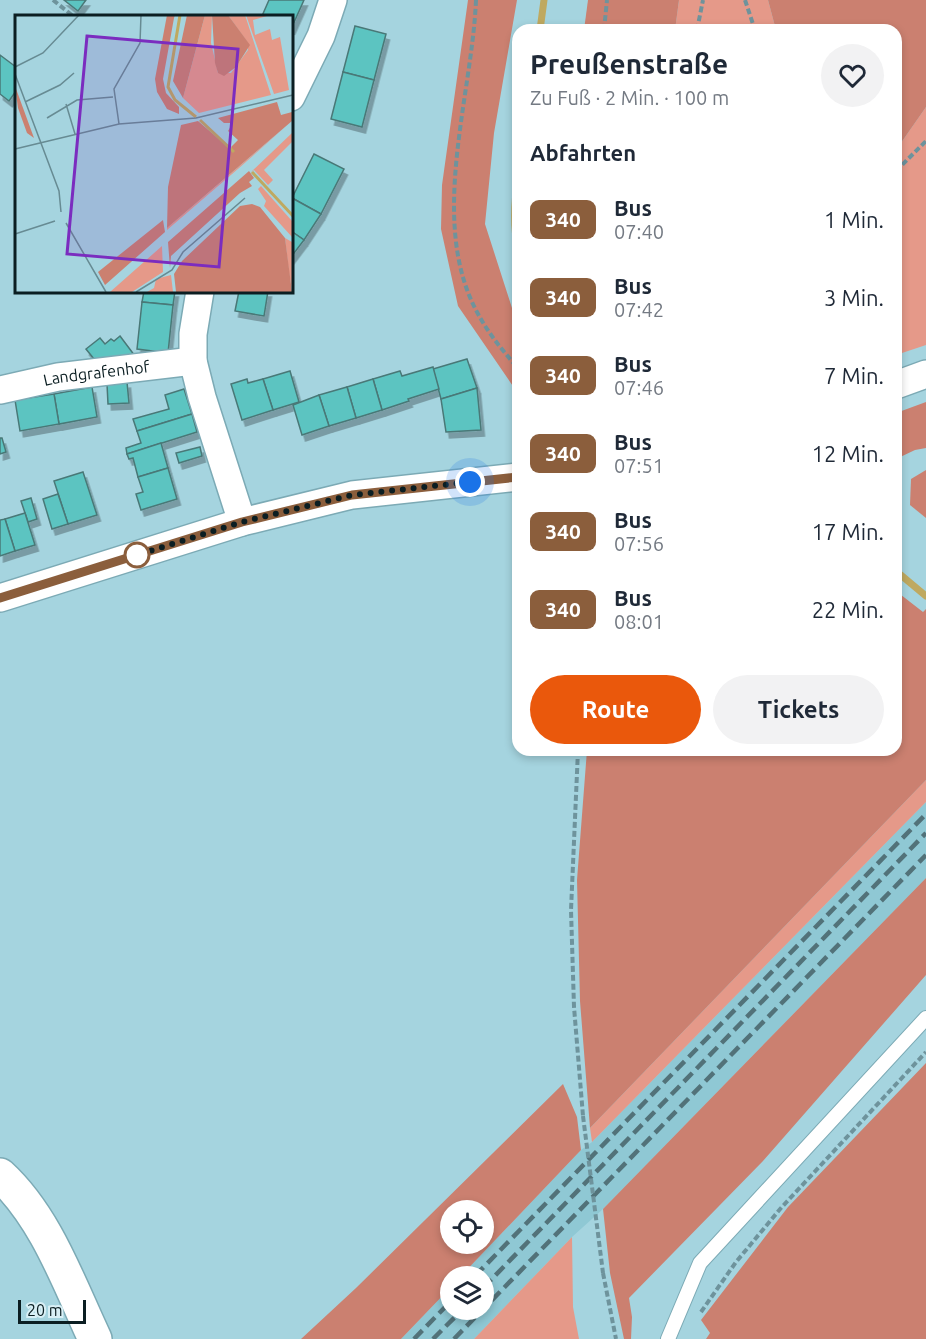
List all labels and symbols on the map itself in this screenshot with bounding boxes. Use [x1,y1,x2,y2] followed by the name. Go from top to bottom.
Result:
[15,15,292,292] inset map
[41,357,151,389] street label: Landgrafenhof
[455,467,485,497] your location
[124,542,150,568] unlabelled marker
[18,1297,86,1324] scale bar

